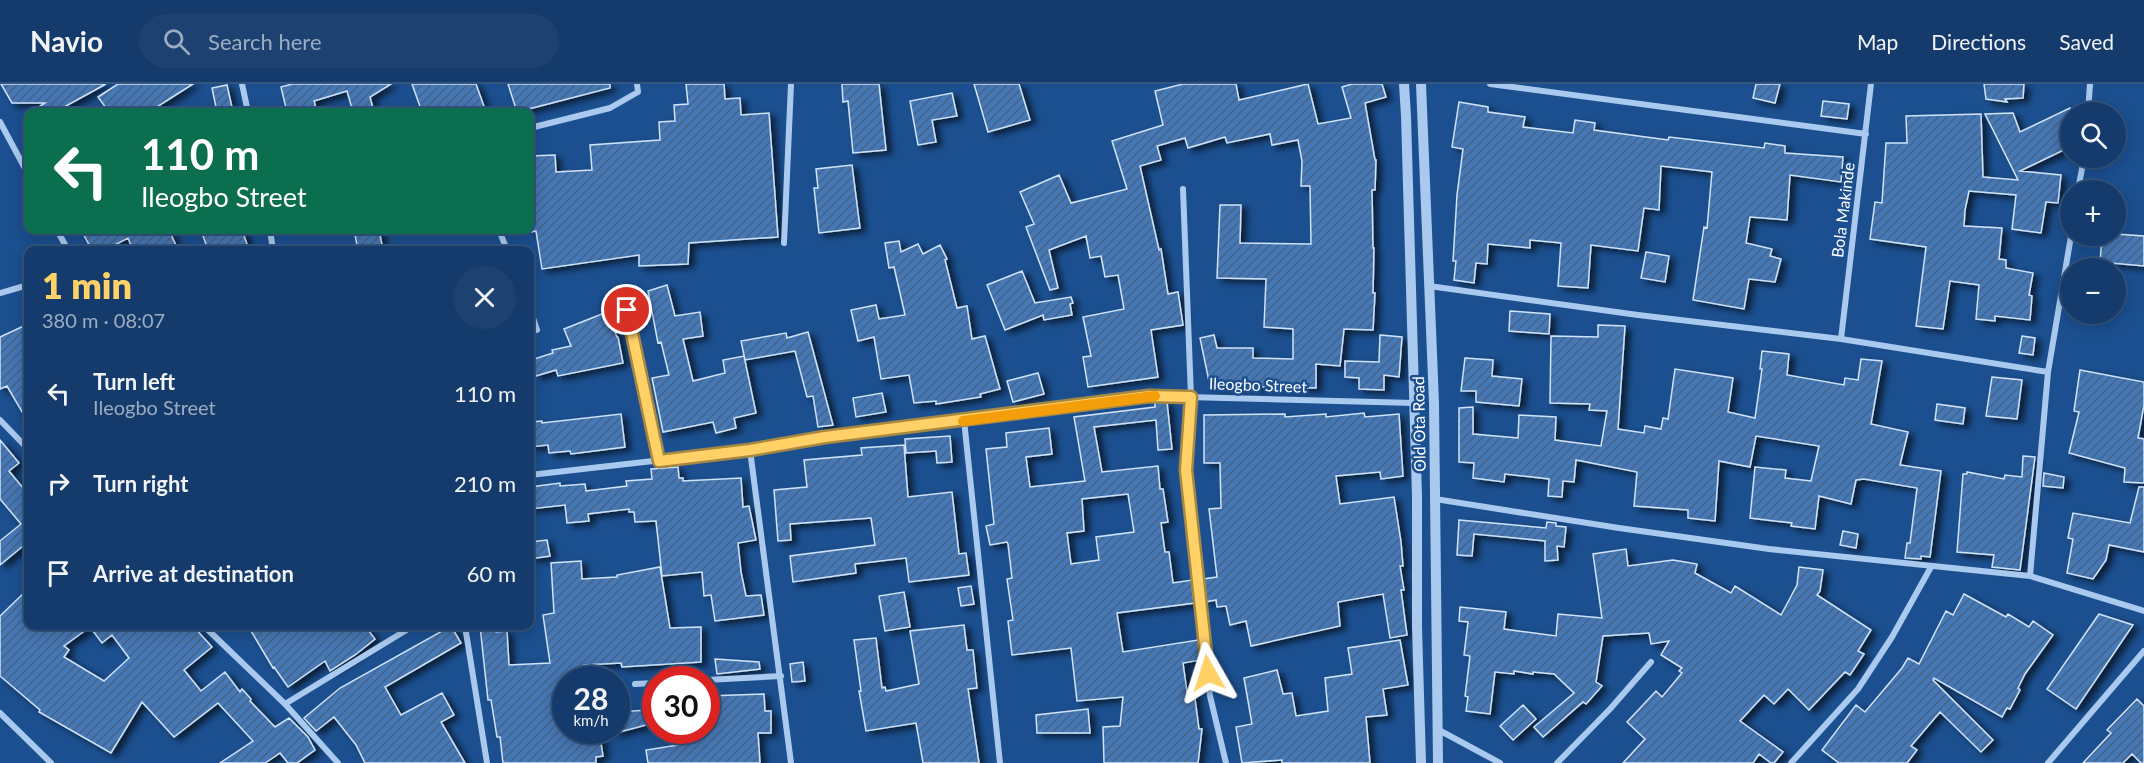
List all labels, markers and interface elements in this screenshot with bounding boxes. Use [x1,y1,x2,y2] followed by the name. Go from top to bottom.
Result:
[139,14,559,68] search box
[30,24,103,58] text: Navio
[160,25,193,58] icon: search
[208,28,322,55] text: Search here
[1857,29,1898,54] text: Map
[1931,29,2026,54] text: Directions
[2059,29,2114,54] text: Saved
[2060,102,2126,324] map controls
[2060,102,2126,168] button: search
[141,129,259,179] text: 110 m
[42,132,120,210] icon: left
[1827,161,1858,259] street label: Bola Makinde
[141,180,307,213] text: Ileogbo Street
[2060,180,2126,246] button: +
[2060,258,2126,324] button: −
[42,263,132,307] text: 1 min
[453,266,516,329] button: close
[601,284,652,335] pin
[610,293,643,326] icon: arrive
[42,308,165,332] text: 380 m · 08:07
[93,368,175,395] text: Turn left
[1209,373,1308,396] street label: Ileogbo Street
[1408,376,1429,472] street label: Old Ota Road
[42,377,75,410] icon: left
[454,380,516,407] text: 110 m
[93,395,216,419] text: Ileogbo Street
[42,467,75,500] icon: right
[93,470,188,497] text: Turn right
[454,470,516,497] text: 210 m
[42,557,75,590] icon: arrive
[93,560,294,587] text: Arrive at destination
[467,560,516,587] text: 60 m
[1176,641,1240,705] position arrow
[642,666,720,744] speed limit sign: 30
[574,680,608,716] text: 28
[573,711,609,729] text: km/h

